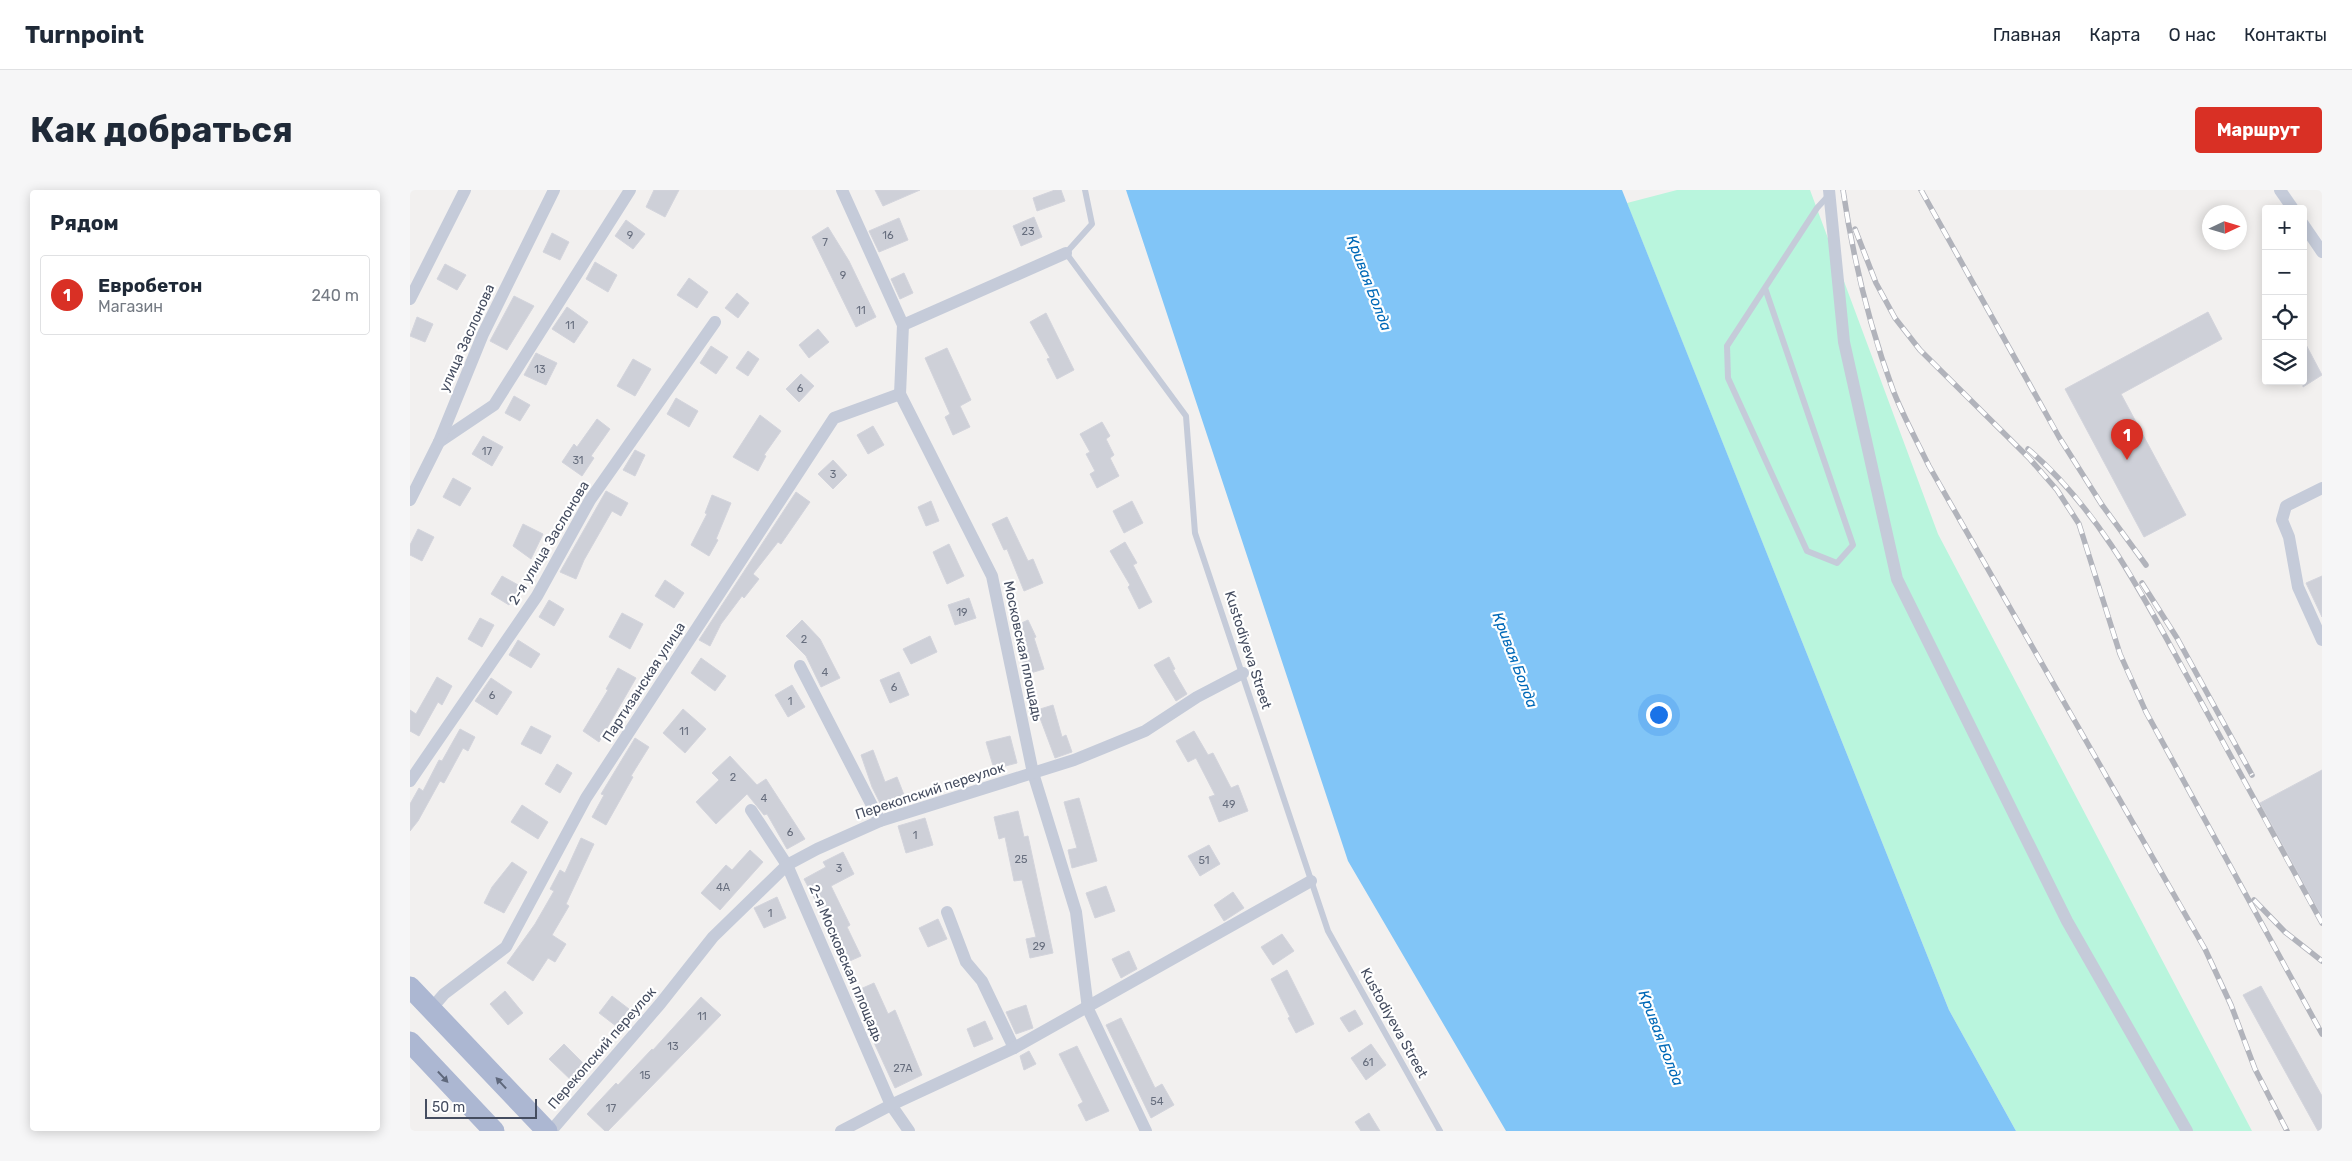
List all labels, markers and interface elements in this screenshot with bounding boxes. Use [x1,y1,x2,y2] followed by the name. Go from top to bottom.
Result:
[25,21,144,49] text: Turnpoint
[1993,24,2061,46] text: Главная
[2089,24,2141,46] text: Карта
[2169,24,2216,46] text: О нас
[2244,24,2327,46] text: Контакты
[2195,107,2322,153] button: Маршрут
[30,109,293,151] text: Как добраться
[2202,205,2247,250] north arrow
[2262,205,2307,385] map controls
[2262,205,2307,250] button: +
[50,210,119,235] text: Рядом
[1021,225,1035,238] house number: 23
[627,229,633,242] house number: 9
[882,229,894,242] house number: 16
[1342,233,1396,334] water label: Кривая Болда
[822,236,828,249] house number: 7
[2262,250,2307,295] button: −
[840,269,846,282] house number: 9
[98,274,202,297] text: Евробетон
[436,281,498,395] street label: улица Заслонова
[63,286,71,305] text: 1
[312,286,359,305] text: 240 m
[2262,295,2307,340] button: locate
[98,297,163,316] text: Магазин
[856,304,866,317] house number: 11
[565,319,575,332] house number: 11
[2262,340,2307,385] button: layers
[534,363,546,376] house number: 13
[797,382,804,395] house number: 6
[2111,419,2143,460] pin: 1
[482,445,493,458] house number: 17
[572,454,584,467] house number: 31
[830,468,837,481] house number: 3
[505,478,593,608] street label: 2-я улица Заслонова
[1000,579,1046,723] street label: Московская площадь
[1221,589,1275,712] street label: Kustodiyeva Street
[956,606,968,619] house number: 19
[1488,610,1542,711] water label: Кривая Болда
[599,619,689,745] street label: Партизанская улица
[801,633,807,646] house number: 2
[822,666,829,679] house number: 4
[891,681,898,694] house number: 6
[489,689,496,702] house number: 6
[788,695,792,708] house number: 1
[1646,702,1672,728] your location
[679,725,689,738] house number: 11
[853,759,1007,823] street label: Перекопский переулок
[730,771,736,784] house number: 2
[761,792,768,805] house number: 4
[1222,798,1236,811] house number: 49
[787,826,794,839] house number: 6
[913,829,917,842] house number: 1
[1015,853,1028,866] house number: 25
[1198,854,1210,867] house number: 51
[836,862,843,875] house number: 3
[716,881,731,894] house number: 4А
[805,882,887,1044] street label: 2-я Московская площадь
[768,907,772,920] house number: 1
[1033,940,1045,953] house number: 29
[1357,965,1432,1081] street label: Kustodiyeva Street
[544,983,660,1113] street label: Перекопский переулок
[1634,988,1688,1089] water label: Кривая Болда
[697,1010,707,1023] house number: 11
[667,1040,679,1053] house number: 13
[1362,1056,1374,1069] house number: 61
[893,1062,913,1075] house number: 27А
[639,1069,651,1082] house number: 15
[437,1071,449,1083] one-way arrow
[495,1077,507,1089] one-way arrow
[1150,1095,1164,1108] house number: 54
[425,1096,538,1119] scale bar
[432,1099,465,1116] text: 50 m
[606,1102,617,1115] house number: 17

